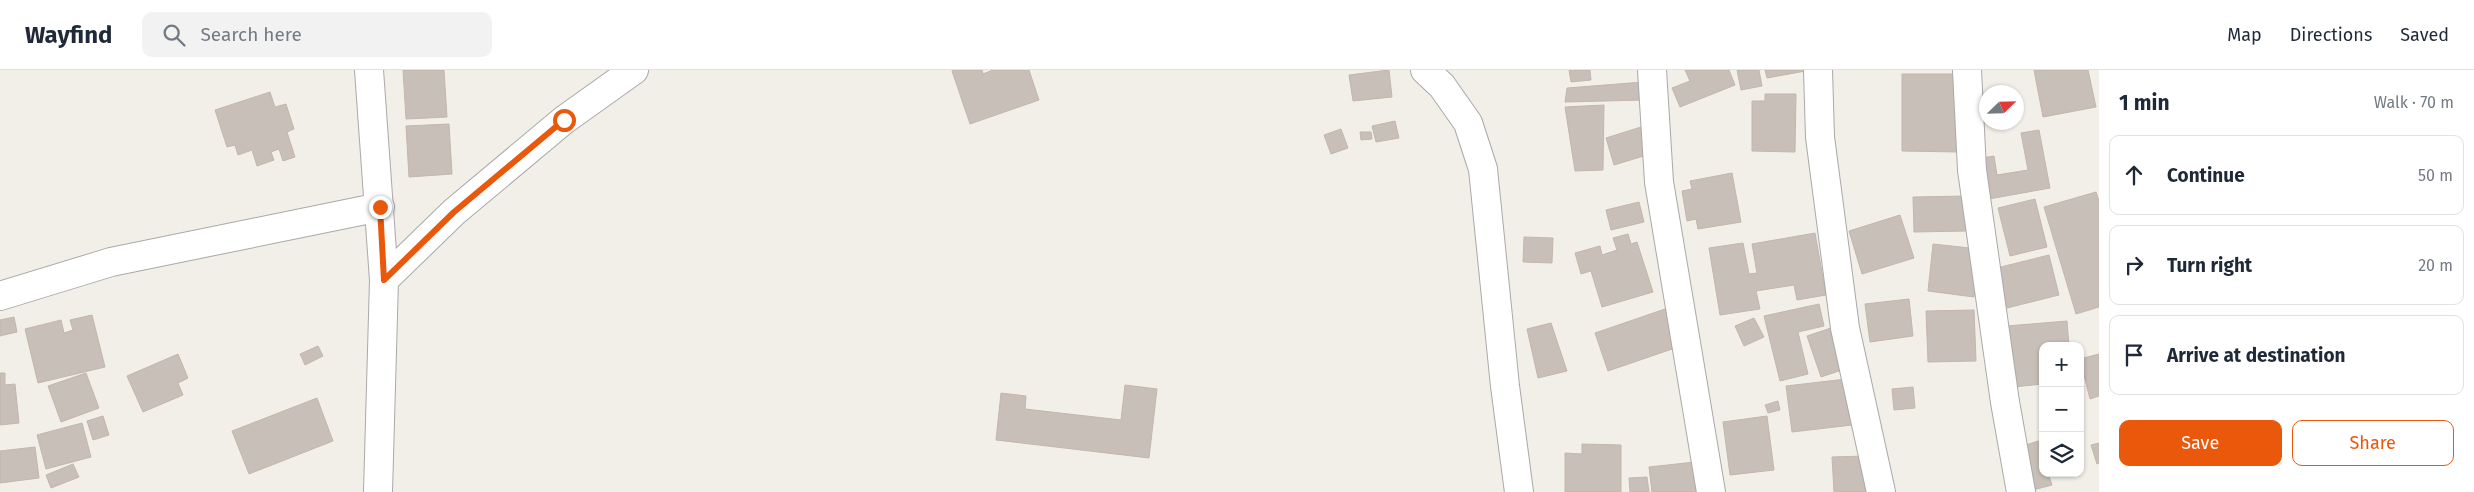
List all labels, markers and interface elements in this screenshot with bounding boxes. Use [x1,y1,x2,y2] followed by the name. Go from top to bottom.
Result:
[142,12,492,57] search box
[25,21,112,49] text: Wayfind
[160,21,188,49] icon: search
[200,23,302,46] text: Search here
[2227,24,2262,46] text: Map
[2290,24,2372,46] text: Directions
[2400,24,2449,46] text: Saved
[1979,85,2024,130] north arrow
[2119,90,2170,116] text: 1 min
[2374,93,2454,112] text: Walk · 70 m
[553,109,576,132] route start
[2120,161,2148,189] icon: ahead
[2167,164,2245,187] text: Continue
[2418,166,2453,185] text: 50 m
[369,196,392,219] route end
[2120,251,2148,279] icon: right
[2167,254,2252,277] text: Turn right
[2418,256,2453,275] text: 20 m
[2120,341,2148,369] icon: arrive
[2039,342,2084,477] map controls
[2039,342,2084,387] button: +
[2167,344,2346,367] text: Arrive at destination
[2039,387,2084,432] button: −
[2119,420,2282,466] button: Save
[2292,420,2454,466] button: Share
[2039,432,2084,477] button: layers

